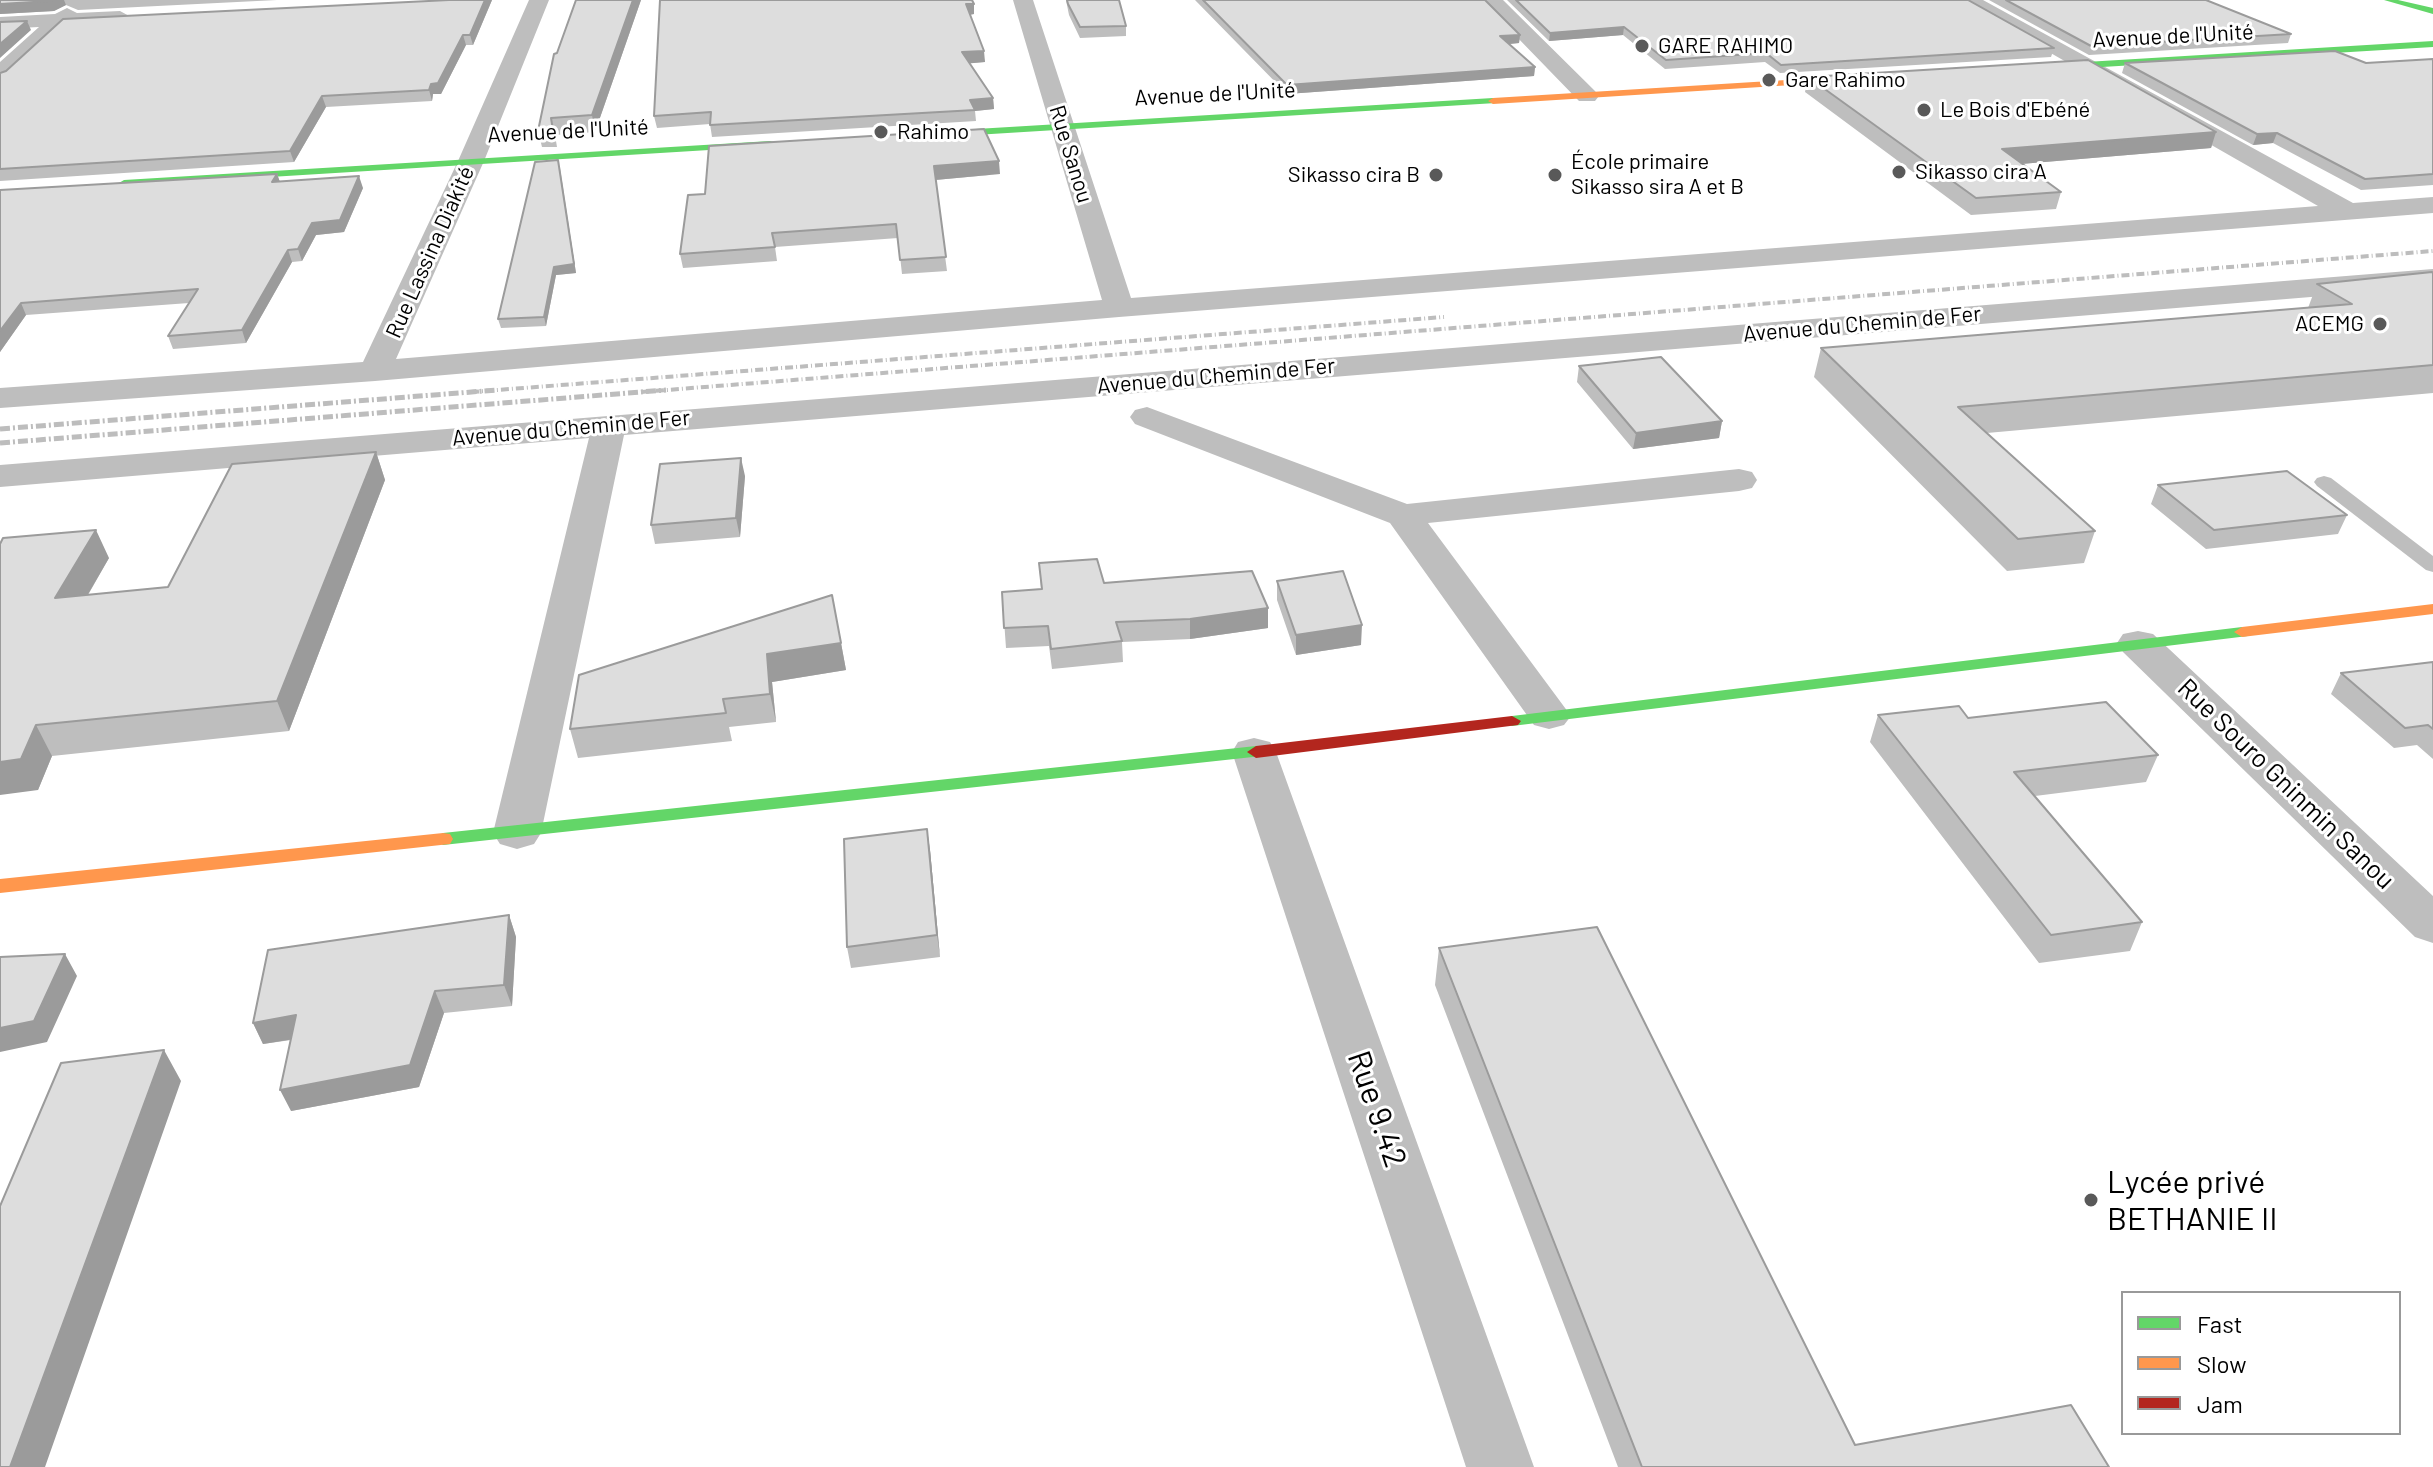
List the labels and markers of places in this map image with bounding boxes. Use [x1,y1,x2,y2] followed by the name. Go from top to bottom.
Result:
[1658,33,1793,59] place label: GARE RAHIMO
[1633,37,1651,55] marker: GARE RAHIMO
[1785,67,1906,93] place label: Gare Rahimo
[1760,71,1778,89] marker: Gare Rahimo
[1940,97,2090,123] place label: Le Bois d'Ebéné
[1915,101,1933,119] marker: Le Bois d'Ebéné
[897,119,969,145] place label: Rahimo
[872,123,890,141] marker: Rahimo
[1571,149,1744,200] place label: École primaire Sikasso sira A et B
[1915,159,2047,185] place label: Sikasso cira A
[1288,162,1420,188] place label: Sikasso cira B
[1890,163,1908,181] marker: Sikasso cira A
[1427,166,1445,184] marker: Sikasso cira B
[1546,166,1564,184] marker: École primaire Sikasso sira A et B
[2295,311,2364,337] place label: ACEMG
[2371,315,2389,333] marker: ACEMG
[2107,1163,2277,1238] place label: Lycée privé BETHANIE II
[2082,1191,2100,1209] marker: Lycée privé BETHANIE II

